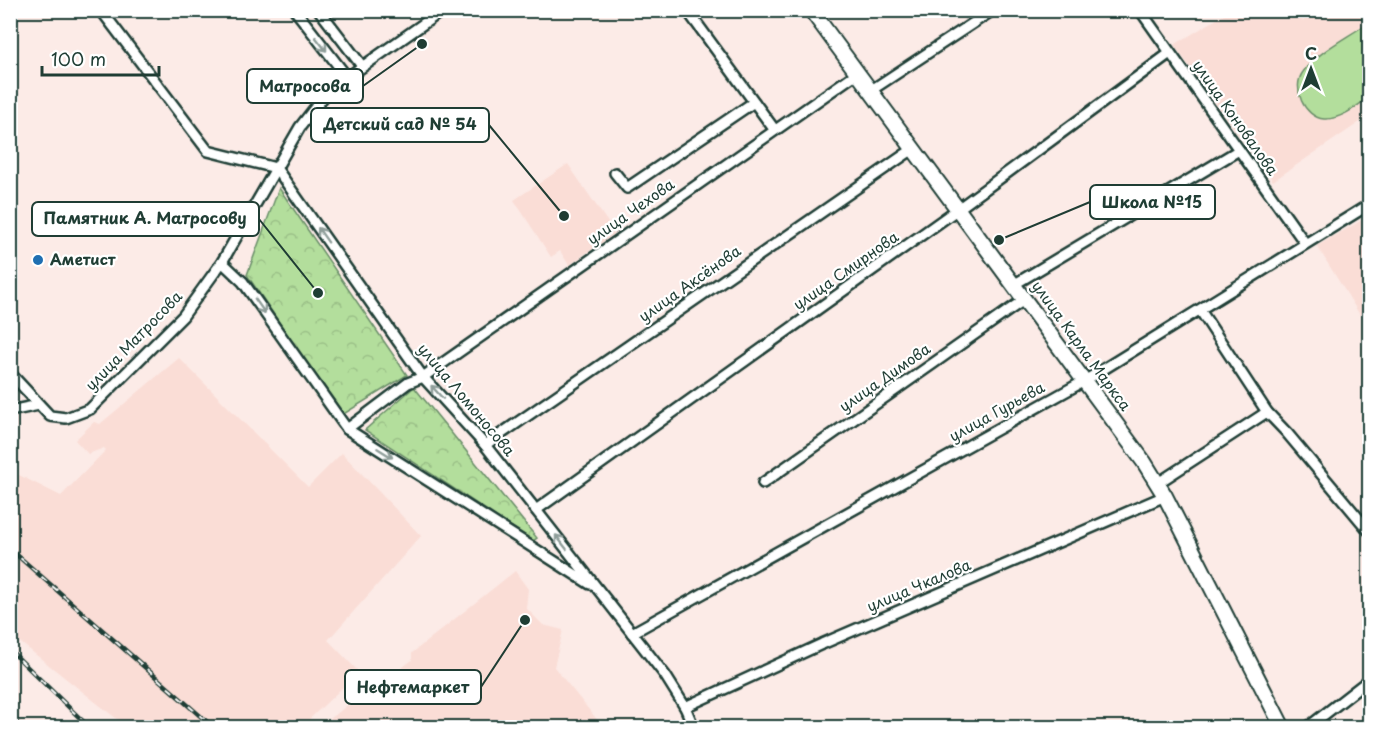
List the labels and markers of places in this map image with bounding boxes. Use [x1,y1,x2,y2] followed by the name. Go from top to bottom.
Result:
[247,69,363,103] callout: Матросова
[311,108,489,142] callout: Детский сад № 54
[1090,185,1215,219] callout: Школа №15
[32,202,259,236] callout: Памятник А. Матросову
[50,247,116,270] place label: Аметист
[31,253,45,267] marker: Аметист
[345,670,481,704] callout: Нефтемаркет

